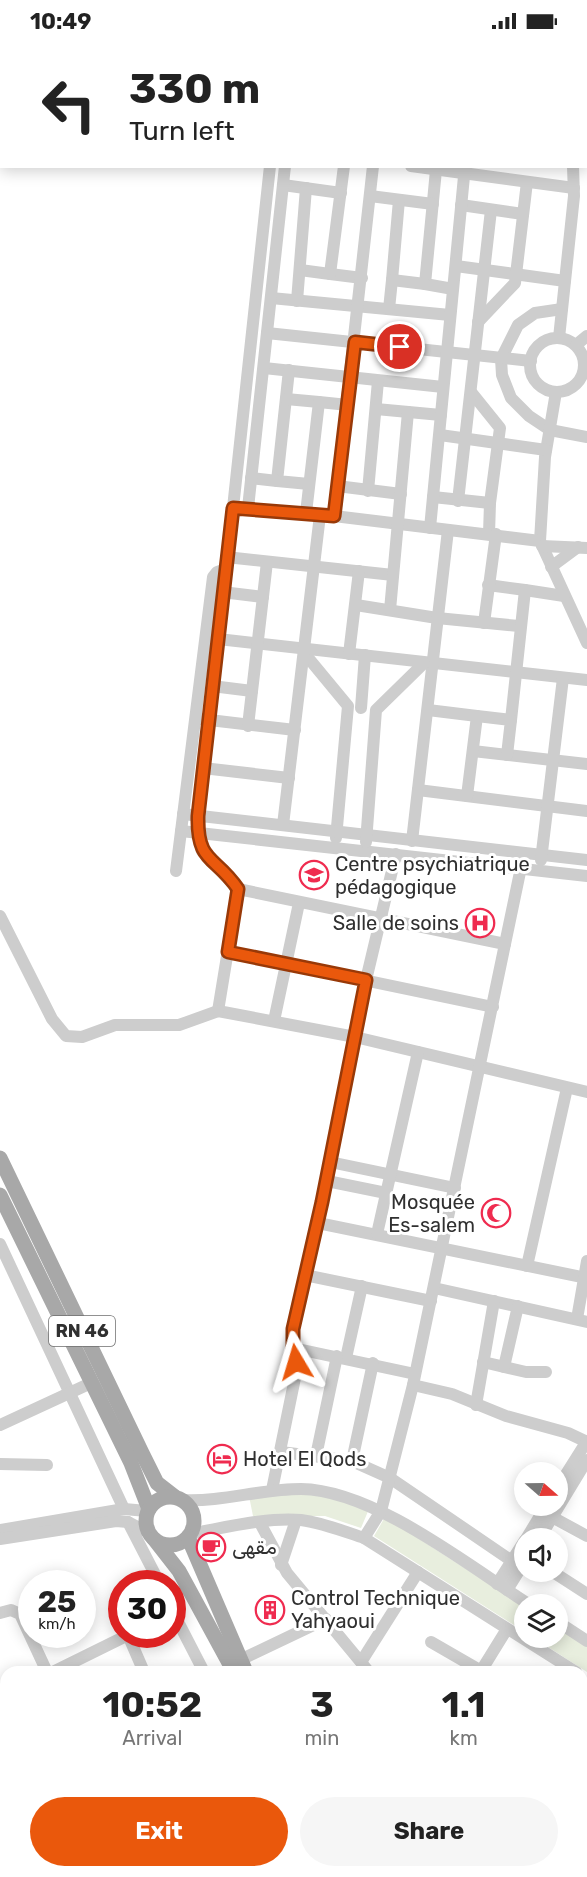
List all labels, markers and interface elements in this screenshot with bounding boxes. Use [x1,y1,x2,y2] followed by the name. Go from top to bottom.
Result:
[30,8,91,35] text: 10:49
[129,64,260,114] text: 330 m
[30,66,108,144] icon: left
[129,115,234,147] text: Turn left
[374,321,425,372] pin
[383,330,416,363] icon: arrive
[335,852,530,899] place label: Centre psychiatrique pédagogique
[298,859,330,891] school or university icon: Centre psychiatrique pédagogique
[464,907,496,939] hospital icon: Salle de soins
[333,911,459,935] place label: Salle de soins
[388,1190,475,1237] place label: Mosquée Es-salem
[480,1197,512,1229] mosque icon: Mosquée Es-salem
[49,1316,115,1346] road number: RN 46
[264,1330,328,1394] position arrow
[206,1443,238,1475] hotel icon: Hotel El Qods
[243,1447,366,1471] place label: Hotel El Qods
[514,1462,568,1516] north arrow
[514,1462,568,1648] map controls
[514,1528,568,1582] button: sound
[195,1531,227,1563] cafe icon: مقهى
[232,1535,277,1559] place label: مقهى
[108,1570,186,1648] speed limit sign: 30
[38,1584,76,1620] text: 25
[291,1586,460,1633] place label: Control Technique Yahyaoui
[254,1594,286,1626] building icon: Control Technique Yahyaoui
[514,1594,568,1648] button: layers
[38,1615,76,1633] text: km/h
[103,1683,202,1726] text: 10:52
[310,1683,334,1726] text: 3
[442,1683,485,1726] text: 1.1
[122,1726,182,1750] text: Arrival
[305,1726,339,1750] text: min
[450,1726,478,1750] text: km
[30,1797,288,1866] button: Exit
[300,1797,558,1866] button: Share

